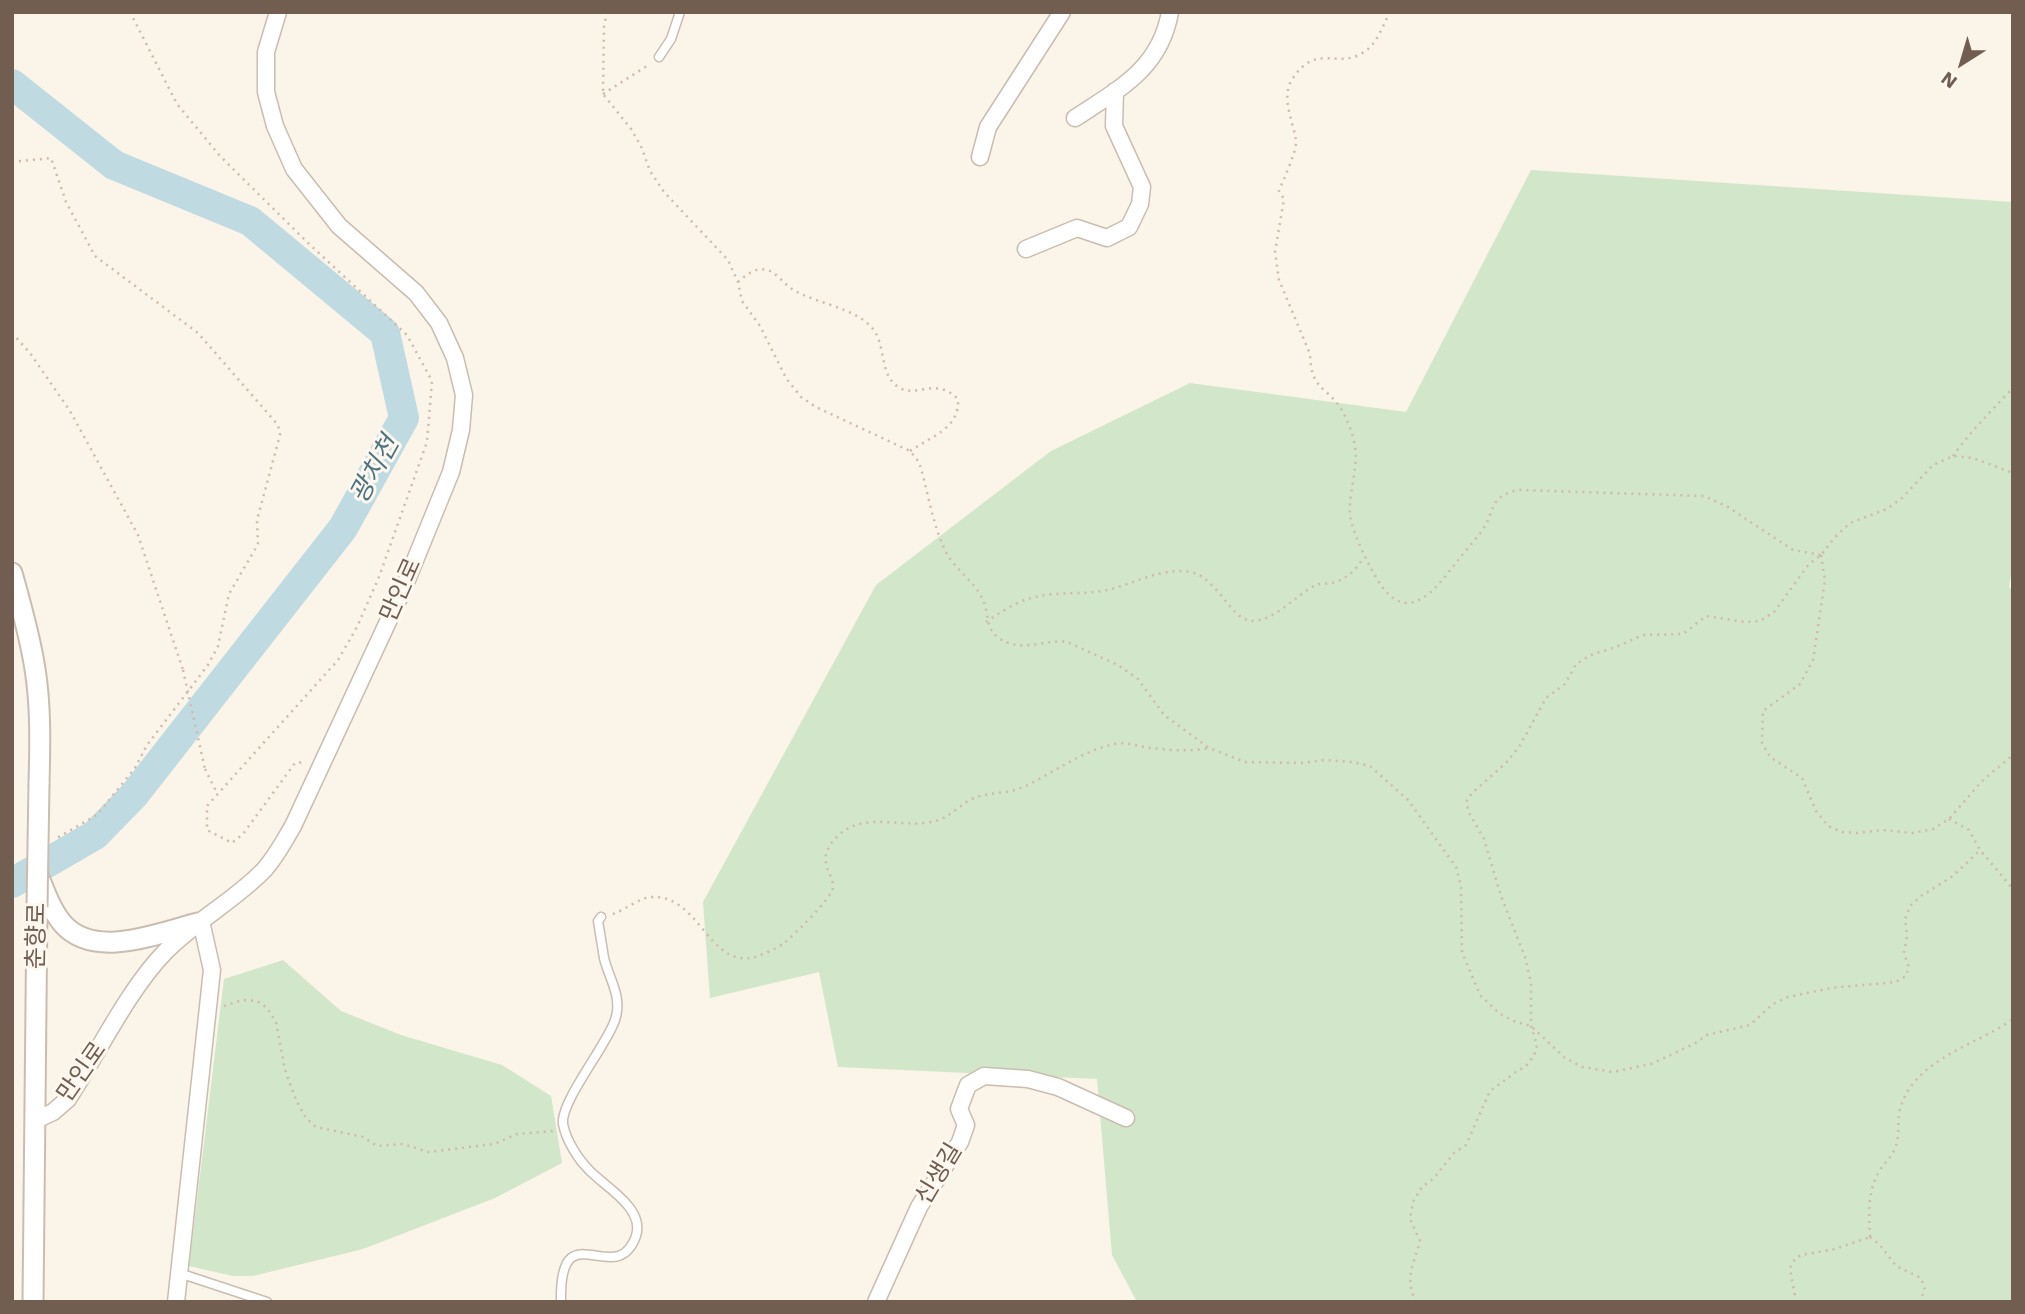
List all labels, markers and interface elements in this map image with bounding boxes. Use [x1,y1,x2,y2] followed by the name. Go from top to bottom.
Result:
[1927,28,1997,98] north arrow
[1937,67,1962,94] text: N
[344,431,406,509] water label: 광치천
[374,554,428,626] street label: 만인로
[22,903,52,969] street label: 춘향로
[51,1037,113,1107] street label: 만인로
[910,1138,968,1210] street label: 신생길

